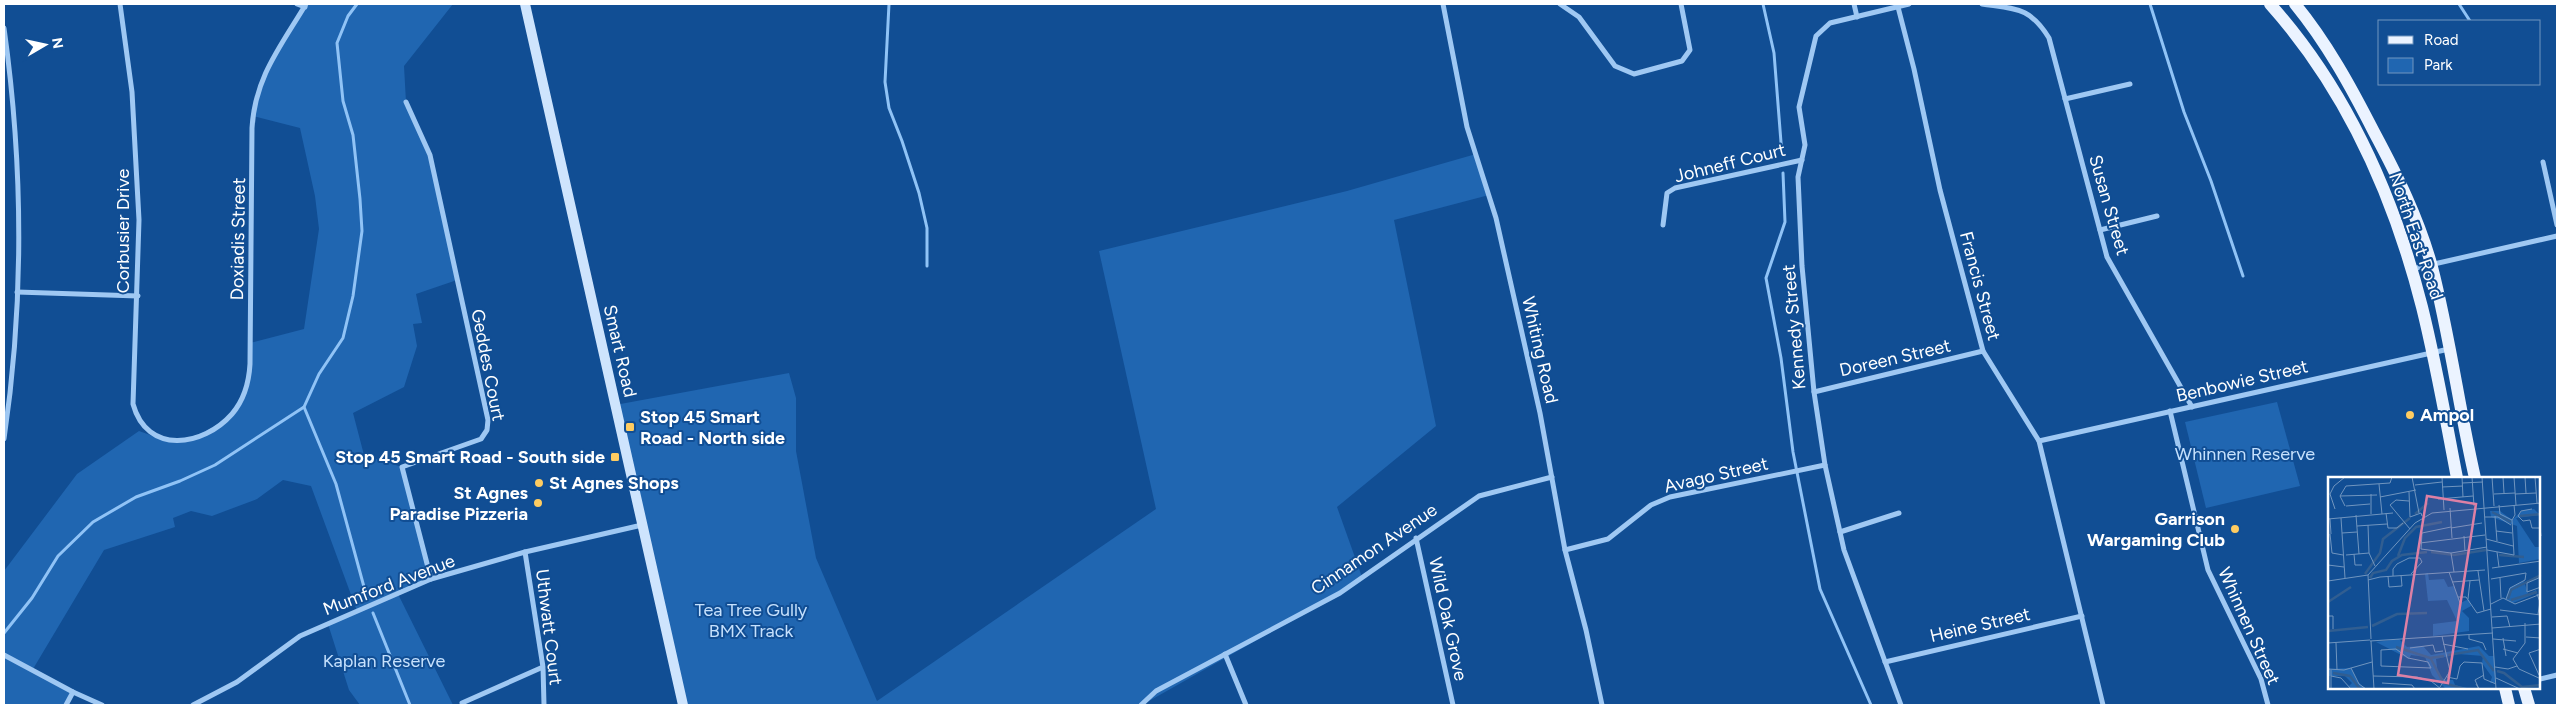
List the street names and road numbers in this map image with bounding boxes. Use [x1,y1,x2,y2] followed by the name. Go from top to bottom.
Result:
[1672,139,1788,187] street label: Johneff Court
[2084,152,2134,258] street label: Susan Street
[112,169,134,293] street label: Corbusier Drive
[2384,170,2448,302] street label: North East Road
[226,177,250,300] street label: Doxiadis Street
[1955,229,2005,343] street label: Francis Street
[1778,263,1810,390] street label: Kennedy Street
[1517,294,1563,406] street label: Whiting Road
[599,303,641,399] street label: Smart Road
[466,307,510,423] street label: Geddes Court
[1837,334,1953,381] street label: Doreen Street
[2174,355,2310,407] street label: Benbowie Street
[1662,452,1770,498] street label: Avago Street
[1307,499,1441,599] street label: Cinnamon Avenue
[320,550,458,620] street label: Mumford Avenue
[1424,555,1472,683] street label: Wild Oak Grove
[2213,564,2285,688] street label: Whinnen Street
[531,568,567,687] street label: Uthwatt Court
[1928,603,2032,647] street label: Heine Street

